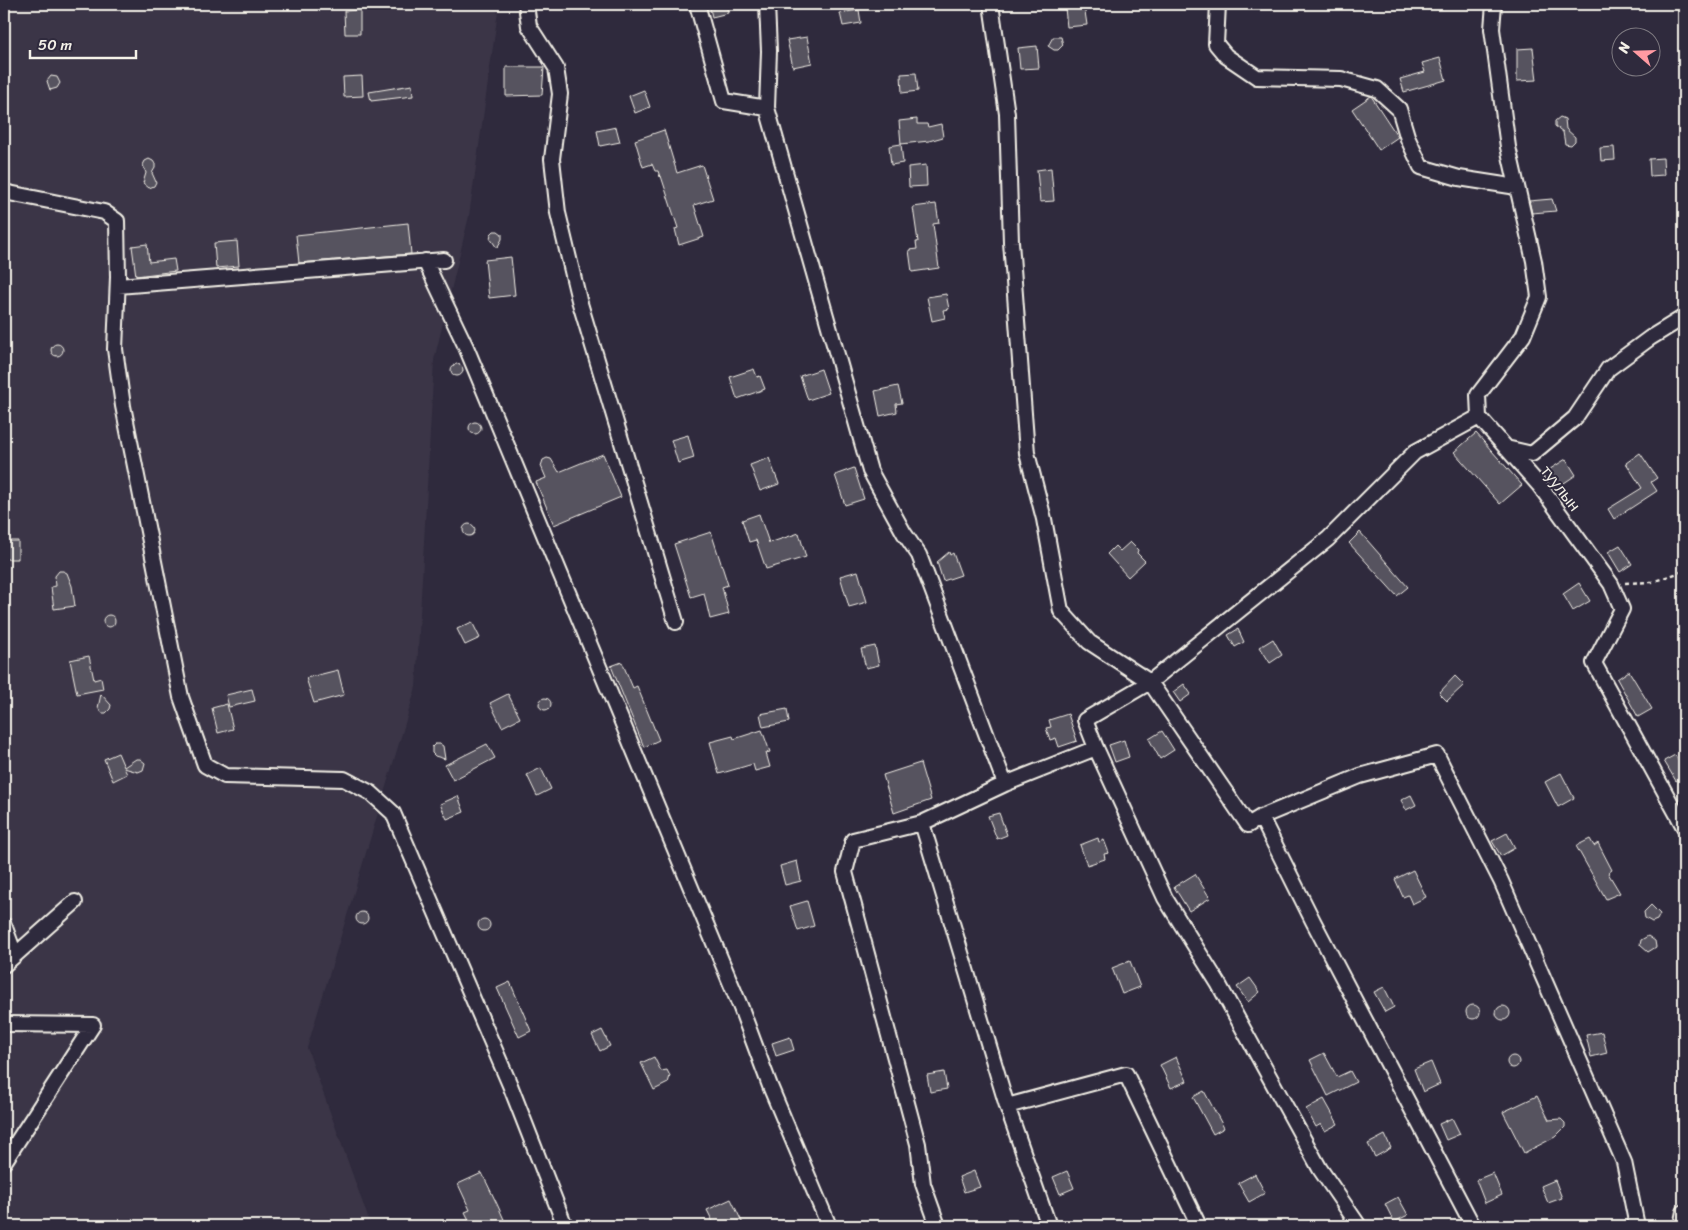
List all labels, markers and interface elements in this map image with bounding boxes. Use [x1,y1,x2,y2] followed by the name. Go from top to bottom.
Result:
[30,28,136,60] scale bar
[1610,28,1660,78] north arrow
[38,32,73,58] text: 50 m
[1611,39,1638,57] text: N
[1533,459,1588,518] street label: туулын

